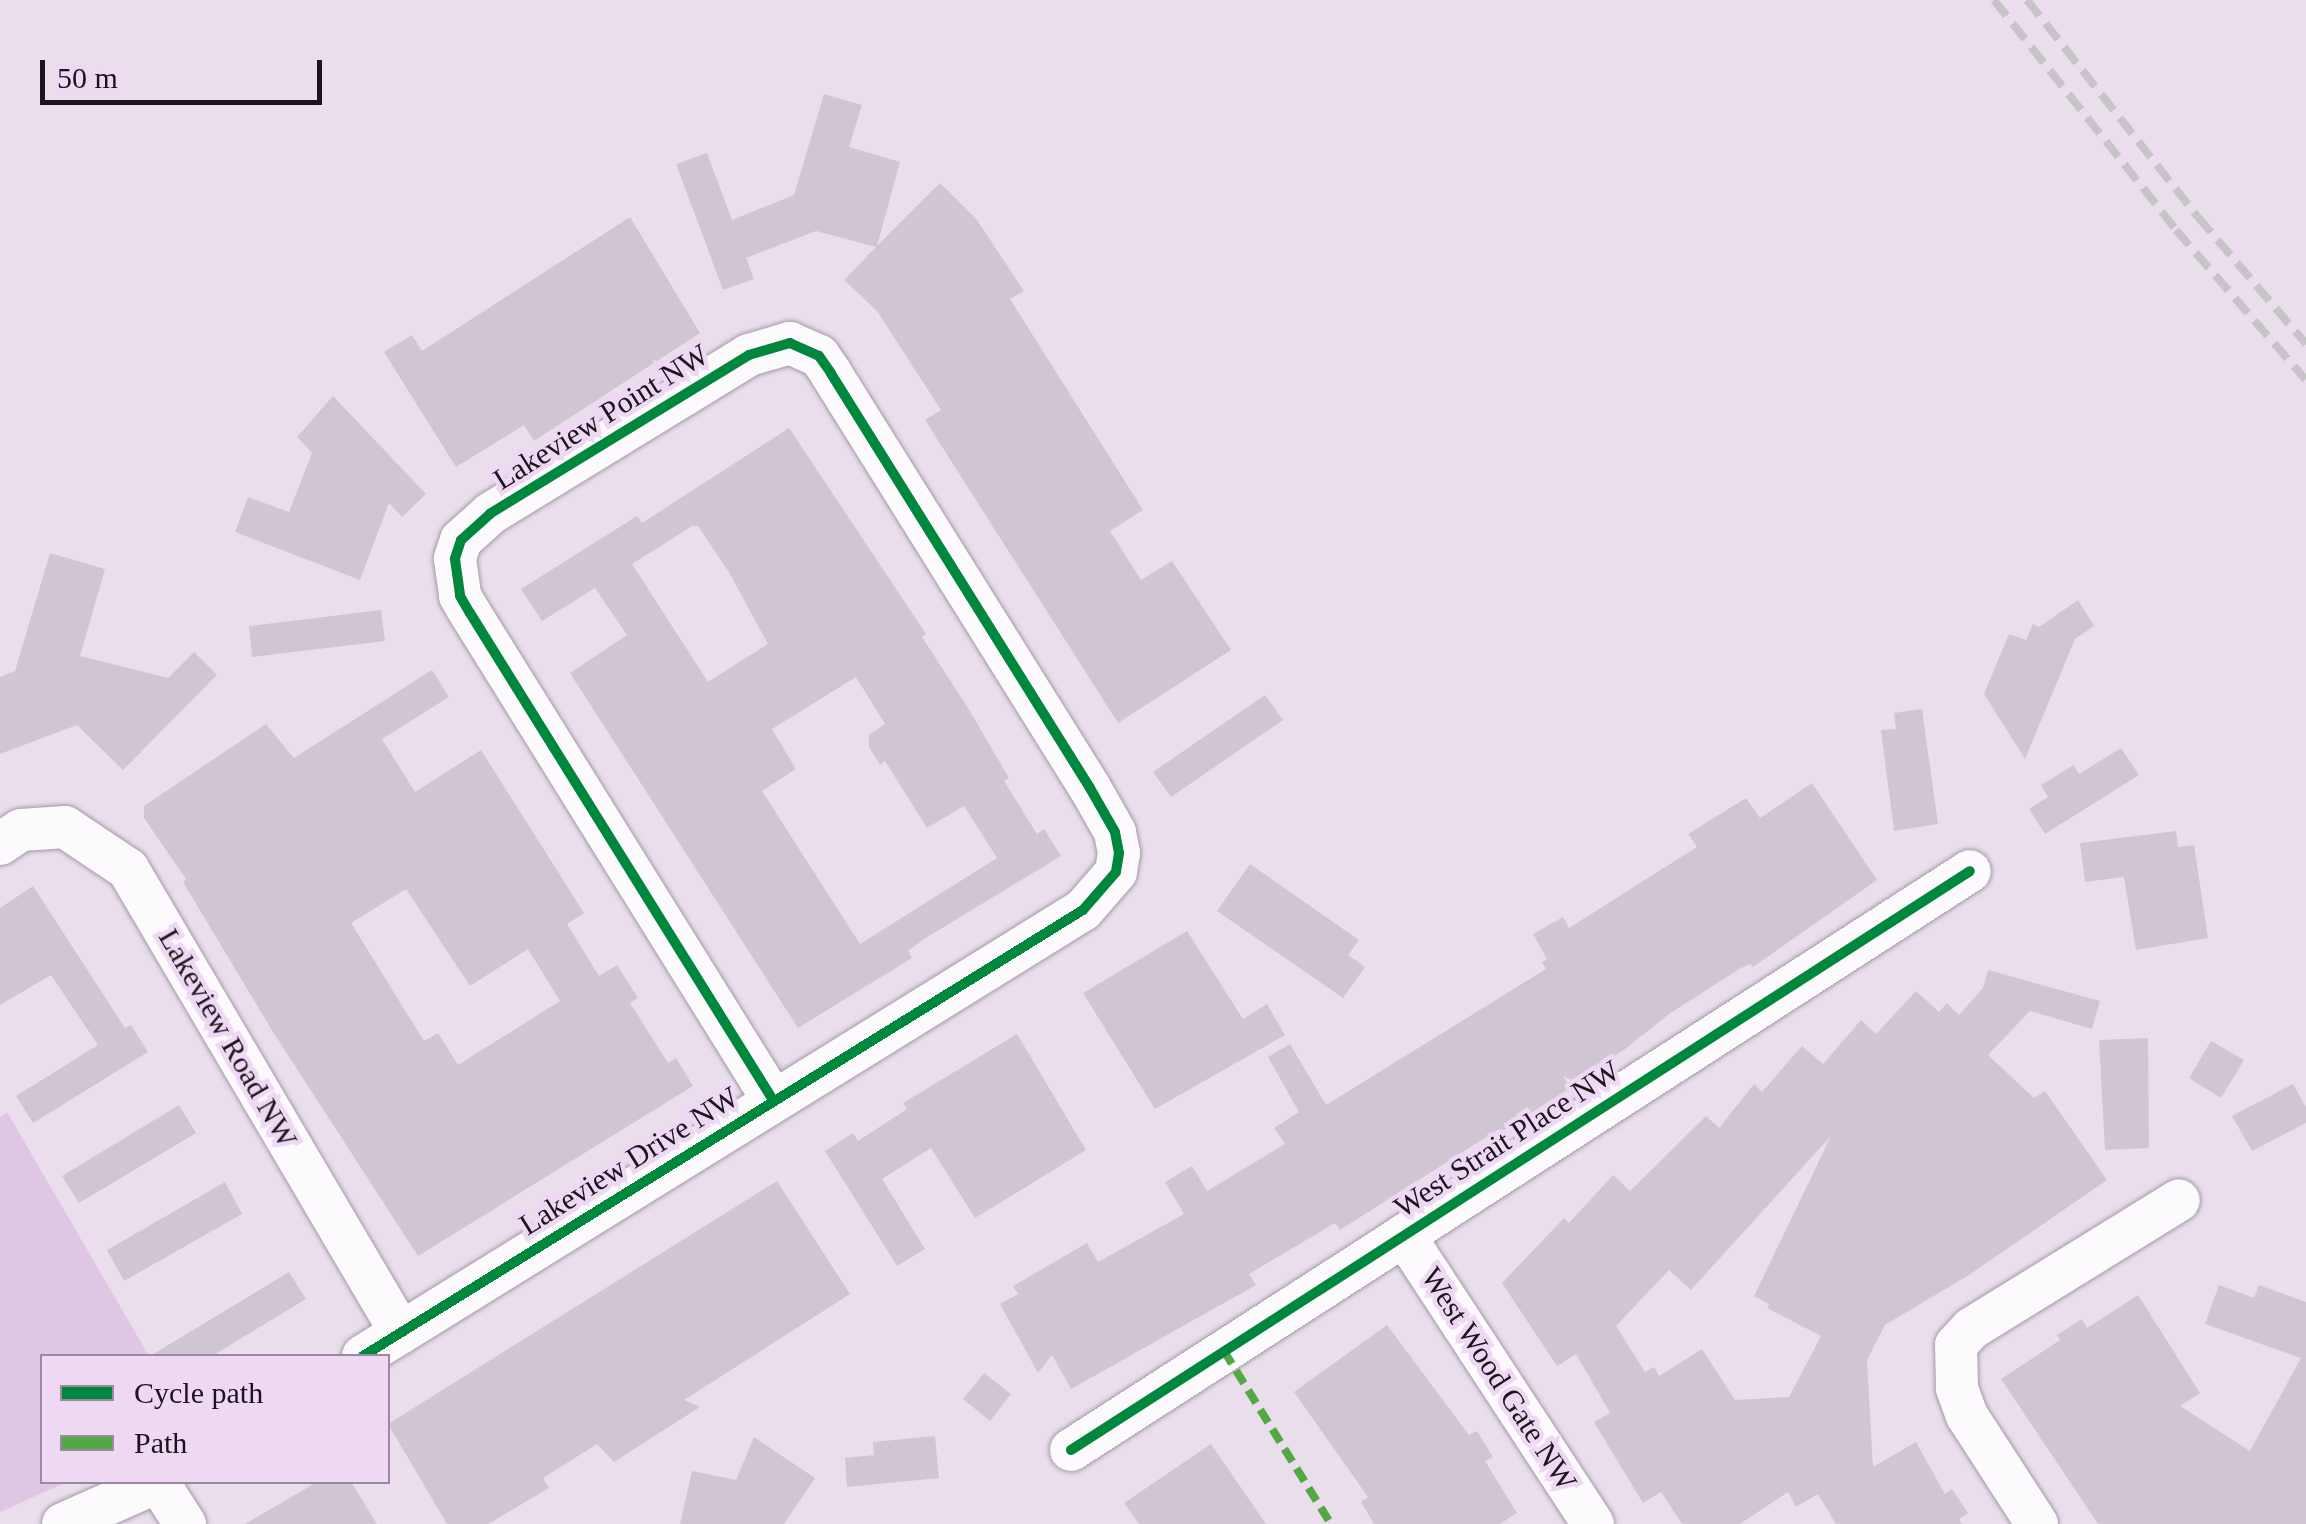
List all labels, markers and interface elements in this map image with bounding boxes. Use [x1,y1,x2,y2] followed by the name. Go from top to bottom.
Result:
[45,40,328,102] scale bar
[57,61,118,94] text: 50 m
[487,336,715,498] street label: Lakeview Point NW
[151,922,305,1154] street label: Lakeview Road NW
[1387,1053,1627,1225] street label: West Strait Place NW
[513,1079,745,1243] street label: Lakeview Drive NW
[1413,1260,1585,1498] street label: West Wood Gate NW
[40,1354,390,1484] legend
[134,1376,263,1409] text: Cycle path
[134,1426,187,1459] text: Path

